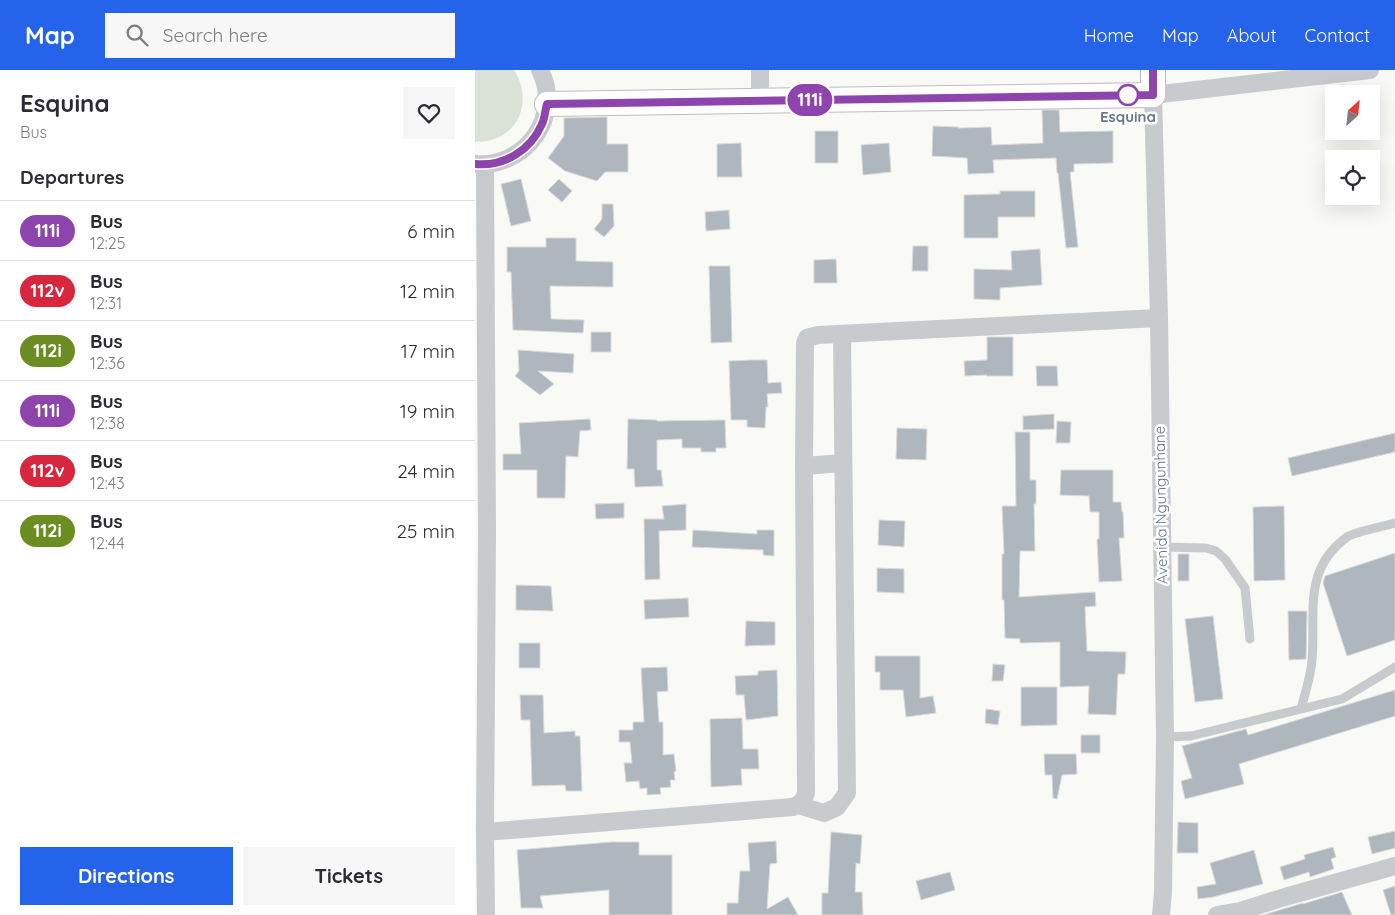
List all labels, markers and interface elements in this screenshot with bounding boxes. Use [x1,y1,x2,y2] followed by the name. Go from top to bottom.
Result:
[105,13,455,58] search box
[25,20,75,50] text: Map
[123,21,151,49] icon: search
[163,23,268,47] text: Search here
[1084,24,1134,47] text: Home
[1162,24,1199,47] text: Map
[1227,24,1277,47] text: About
[1305,24,1370,47] text: Contact
[775,84,845,116] line badge: 111i
[1117,84,1139,106] marker: Esquina
[1325,85,1380,140] north arrow
[1325,85,1380,205] map controls
[403,87,455,139] button: heart
[20,88,110,118] text: Esquina
[797,88,823,111] text: 111i
[1100,107,1156,126] place label: Esquina
[20,122,47,142] text: Bus
[1325,150,1380,205] button: locate
[20,165,124,189] text: Departures
[90,209,123,233] text: Bus
[35,219,60,242] text: 111i
[407,219,455,243] text: 6 min
[90,233,125,253] text: 12:25
[90,269,123,293] text: Bus
[30,279,65,302] text: 112v
[400,279,455,303] text: 12 min
[90,293,122,313] text: 12:31
[90,329,123,353] text: Bus
[33,339,62,362] text: 112i
[401,339,455,363] text: 17 min
[90,353,125,373] text: 12:36
[90,389,123,413] text: Bus
[35,399,60,422] text: 111i
[400,399,455,423] text: 19 min
[90,413,125,433] text: 12:38
[1150,426,1171,584] street label: Avenida Ngungunhane
[90,449,123,473] text: Bus
[30,459,65,482] text: 112v
[397,459,455,483] text: 24 min
[90,473,125,493] text: 12:43
[90,509,123,533] text: Bus
[33,519,62,542] text: 112i
[397,519,455,543] text: 25 min
[90,533,125,553] text: 12:44
[20,847,233,905] button: Directions
[243,847,455,905] button: Tickets

